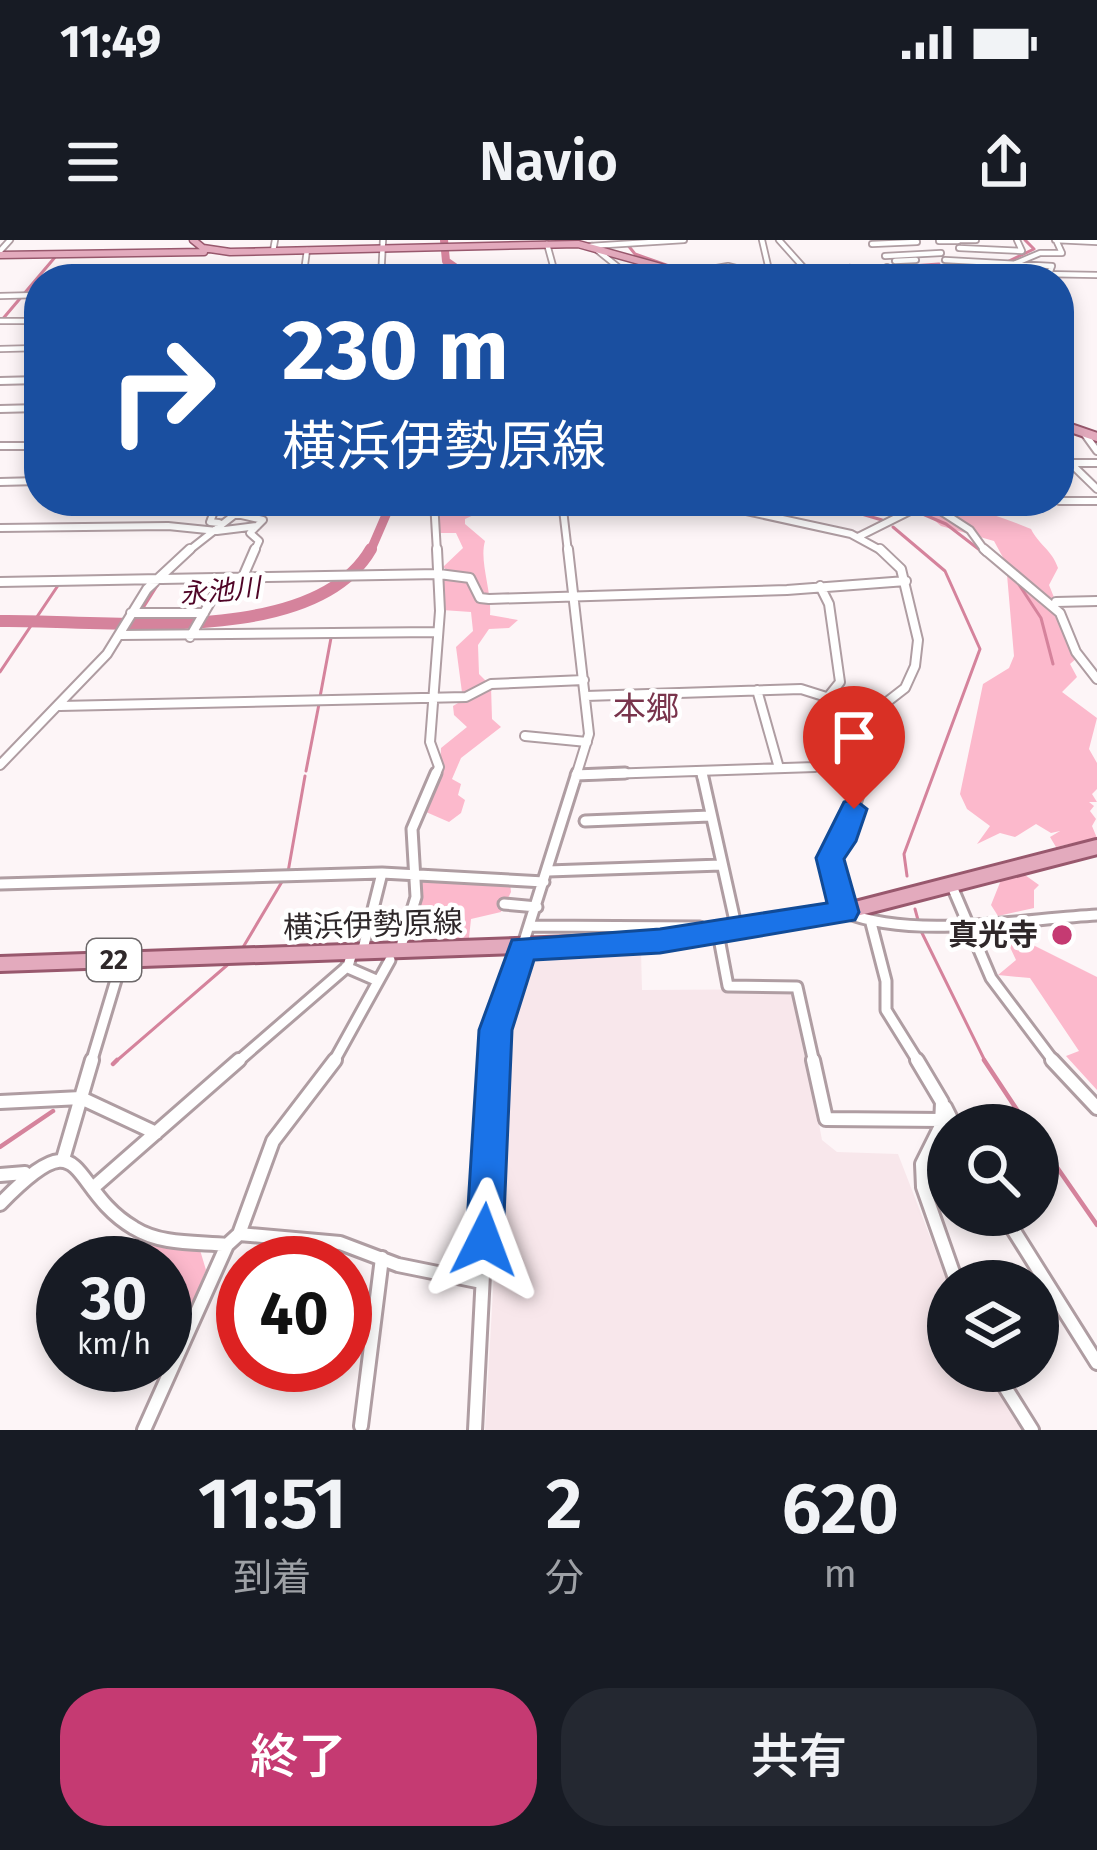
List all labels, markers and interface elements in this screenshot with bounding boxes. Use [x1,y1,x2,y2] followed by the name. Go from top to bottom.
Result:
[60,15,161,69] text: 11:49
[60,129,126,195] icon: menu
[971,129,1037,195] icon: share
[479,130,618,194] text: Navio
[282,300,509,401] text: 230 m
[84,312,240,468] icon: right
[282,415,606,479] text: 横浜伊勢原線
[178,571,265,610] water label: 永池川
[803,686,905,809] pin
[613,689,679,729] district label: 本郷
[821,704,887,770] icon: arrive
[282,904,464,946] street label: 横浜伊勢原線
[948,917,1038,953] place label: 真光寺
[1049,922,1075,948] marker: 真光寺
[87,939,141,981] road number: 22
[927,1104,1059,1392] map controls
[927,1104,1059,1236] button: search
[421,1177,547,1303] position arrow
[216,1236,372,1392] speed limit sign: 40
[927,1260,1059,1392] button: layers
[81,1263,147,1335] text: 30
[77,1326,151,1362] text: km/h
[198,1461,347,1547] text: 11:51
[546,1461,583,1547] text: 2
[782,1466,899,1552] text: 620
[824,1551,857,1597] text: m
[233,1555,311,1601] text: 到着
[545,1555,584,1601] text: 分
[60,1688,537,1826] button: 終了
[561,1688,1037,1826] button: 共有

